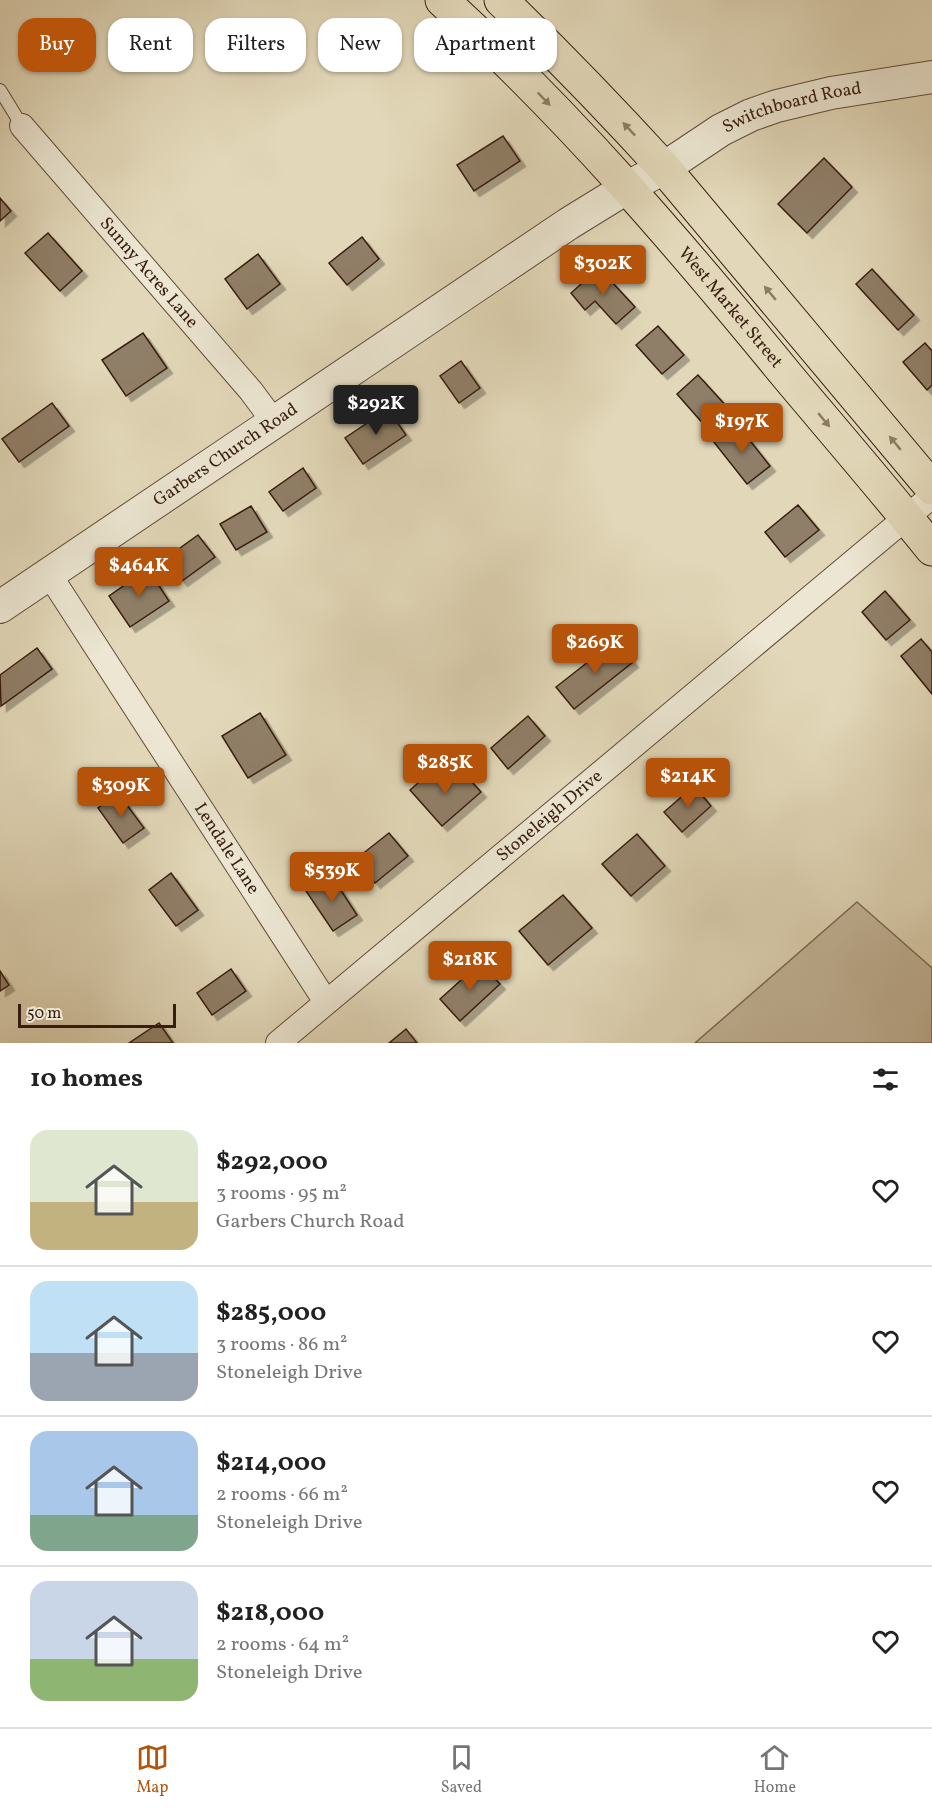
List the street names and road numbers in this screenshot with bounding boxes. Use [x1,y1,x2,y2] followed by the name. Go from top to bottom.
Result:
[718,76,863,140] street label: Switchboard Road
[94,212,204,334] street label: Sunny Acres Lane
[672,242,789,374] street label: West Market Street
[148,397,303,513] street label: Garbers Church Road
[491,764,608,868] street label: Stoneleigh Drive
[188,798,266,899] street label: Lendale Lane

